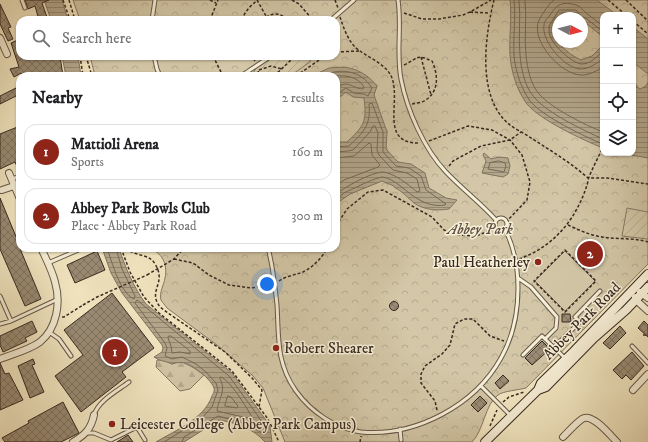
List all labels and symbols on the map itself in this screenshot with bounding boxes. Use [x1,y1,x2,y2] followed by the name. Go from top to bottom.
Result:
[552,12,588,48] north arrow
[445,220,513,239] park label: Abbey Park
[577,239,603,269] pin: 2
[433,253,531,272] place label: Paul Heatherley
[533,257,543,267] marker: Paul Heatherley
[257,274,277,294] your location
[539,278,625,364] street label: Abbey Park Road
[102,337,128,367] pin: 1
[284,339,374,358] place label: Robert Shearer
[271,343,281,353] marker: Robert Shearer
[120,415,356,434] place label: Leicester College (Abbey Park Campus)
[107,419,117,429] marker: Leicester College (Abbey Park Campus)

